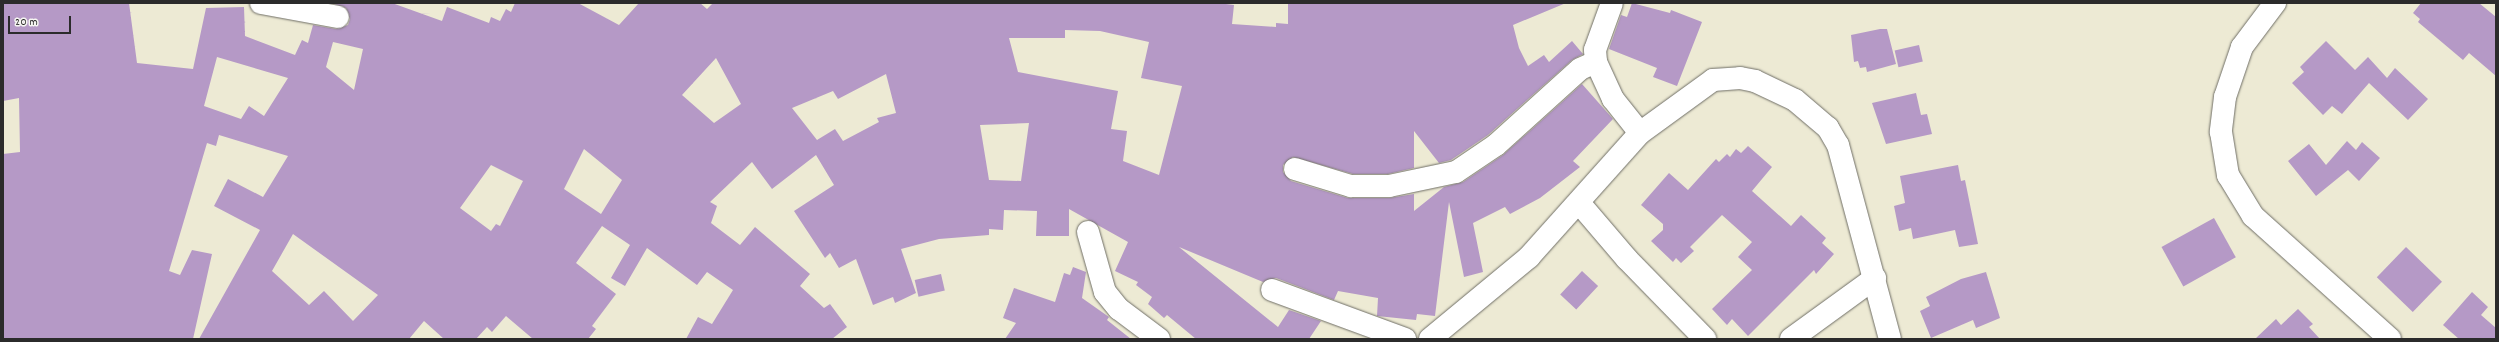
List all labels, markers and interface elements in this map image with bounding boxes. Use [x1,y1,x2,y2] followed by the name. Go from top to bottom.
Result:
[10,8,73,34] scale bar
[15,14,38,31] text: 20 m

